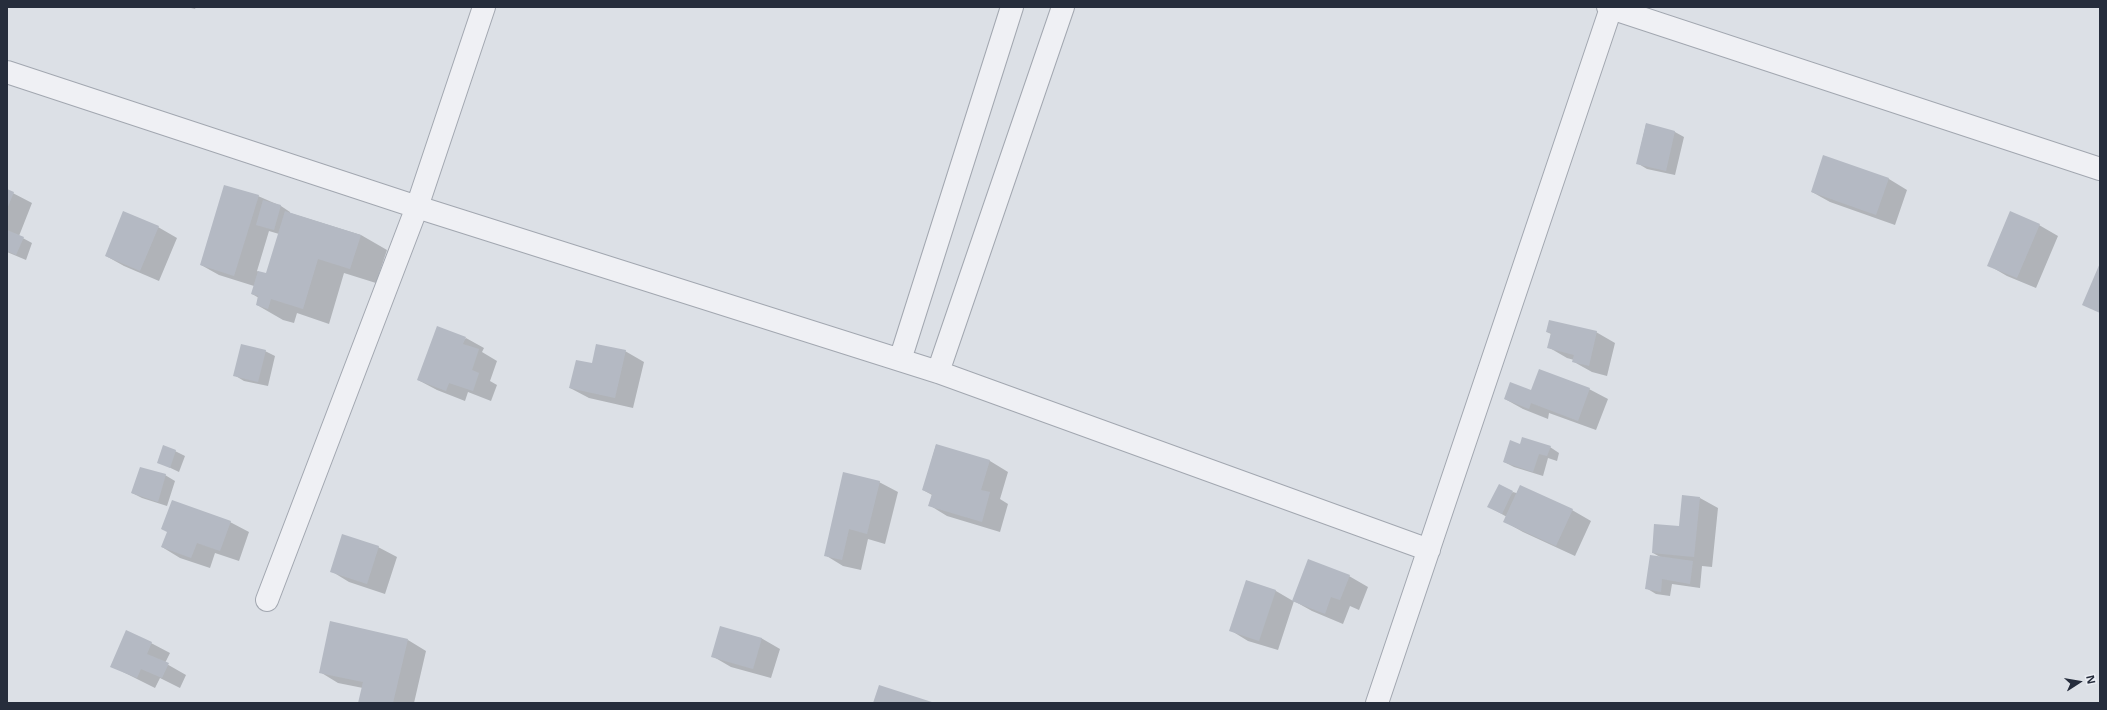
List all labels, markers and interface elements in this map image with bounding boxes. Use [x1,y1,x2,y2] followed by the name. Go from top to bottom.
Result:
[2059,662,2099,702] north arrow
[2083,673,2099,685] text: N

